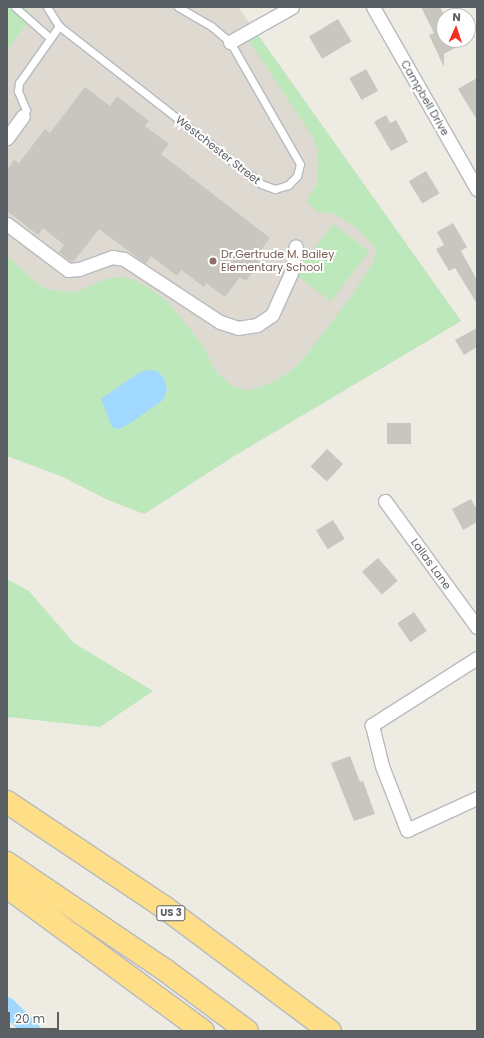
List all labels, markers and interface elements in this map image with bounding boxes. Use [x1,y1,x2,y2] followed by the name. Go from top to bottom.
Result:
[436,8,476,48] north arrow
[452,9,461,25] text: N
[398,58,452,138] street label: Campbell Drive
[173,113,263,187] street label: Westchester Street
[221,248,334,274] place label: Dr.Gertrude M. Bailey Elementary School
[208,256,218,266] marker: Dr.Gertrude M. Bailey Elementary School
[408,536,454,592] street label: Lallas Lane
[156,905,186,921] road number: US 3
[10,1004,61,1030] scale bar
[15,1010,45,1027] text: 20 m

